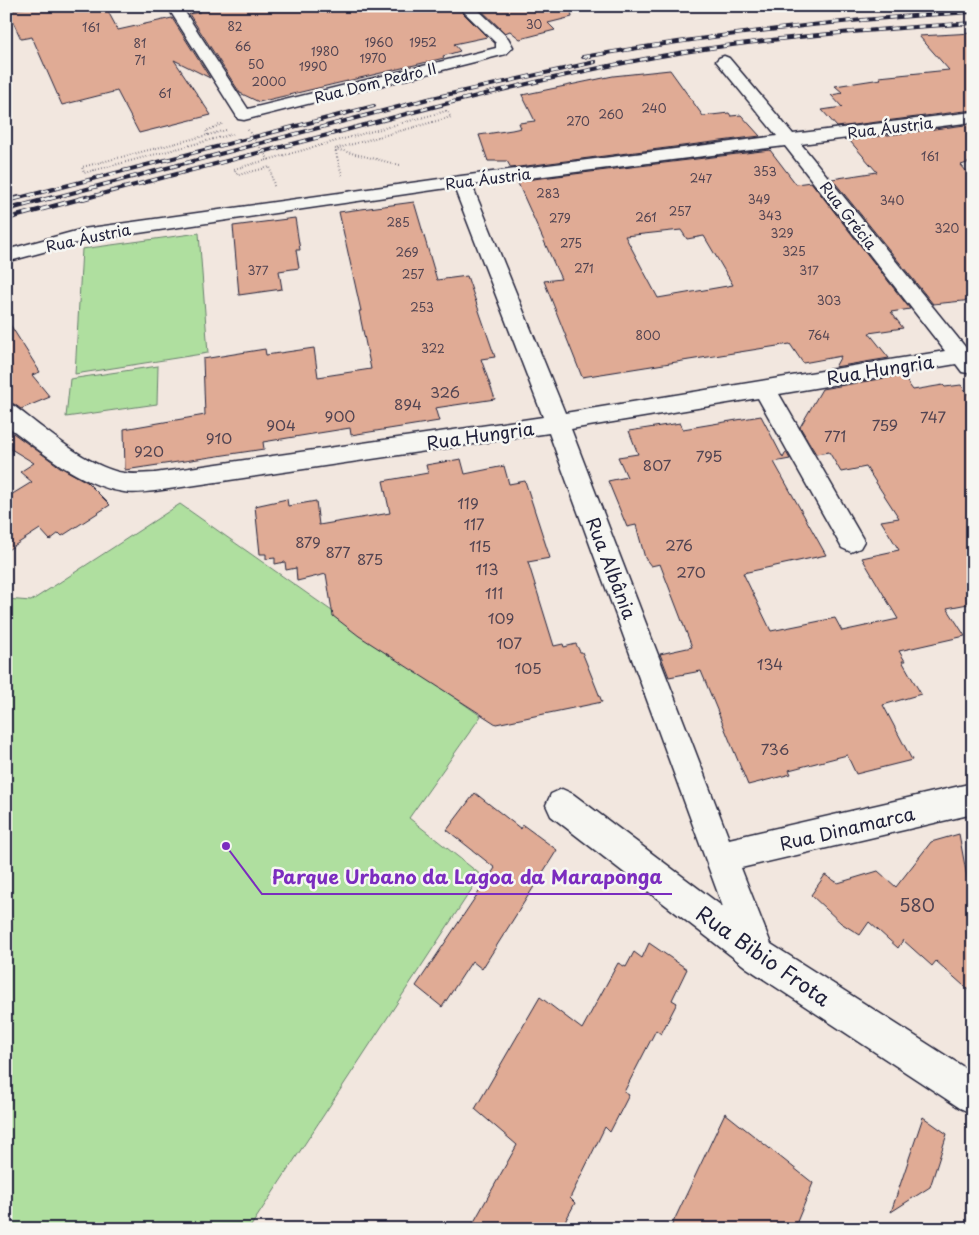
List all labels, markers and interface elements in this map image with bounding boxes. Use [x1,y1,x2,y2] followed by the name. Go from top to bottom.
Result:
[526,15,543,33] house number: 30
[228,17,243,35] house number: 82
[82,18,100,36] house number: 161
[365,33,394,51] house number: 1960
[409,33,437,51] house number: 1952
[134,34,146,52] house number: 81
[235,37,251,55] house number: 66
[311,42,339,60] house number: 1980
[359,49,387,67] house number: 1970
[134,51,146,69] house number: 71
[248,55,264,73] house number: 50
[312,56,438,108] street label: Rua Dom Pedro II
[299,57,327,75] house number: 1990
[252,72,287,90] house number: 2000
[158,84,172,102] house number: 61
[642,99,667,117] house number: 240
[598,105,624,123] house number: 260
[846,110,935,144] street label: Rua Áustria
[566,112,590,130] house number: 270
[921,147,939,165] house number: 161
[444,161,533,195] street label: Rua Áustria
[753,162,777,180] house number: 353
[690,169,713,187] house number: 247
[815,176,883,255] street label: Rua Grécia
[536,184,560,202] house number: 283
[748,190,770,208] house number: 349
[880,191,905,209] house number: 340
[669,202,691,220] house number: 257
[758,206,782,224] house number: 343
[635,208,657,226] house number: 261
[549,209,571,227] house number: 279
[386,213,410,231] house number: 285
[44,217,133,257] street label: Rua Áustria
[935,219,960,237] house number: 320
[771,224,793,242] house number: 329
[560,234,582,252] house number: 275
[782,242,806,260] house number: 325
[395,243,419,261] house number: 269
[574,259,594,277] house number: 271
[248,261,269,279] house number: 377
[799,261,819,279] house number: 317
[402,265,424,283] house number: 257
[817,291,841,309] house number: 303
[410,298,434,316] house number: 253
[635,326,661,344] house number: 800
[808,326,830,344] house number: 764
[421,339,445,357] house number: 322
[824,347,936,391] street label: Rua Hungria
[430,380,460,403] house number: 326
[394,392,422,415] house number: 894
[325,404,355,427] house number: 900
[920,405,947,428] house number: 747
[266,413,296,436] house number: 904
[872,413,898,436] house number: 759
[424,414,536,456] street label: Rua Hungria
[824,424,846,447] house number: 771
[206,426,232,449] house number: 910
[134,439,164,462] house number: 920
[696,444,722,467] house number: 795
[643,453,672,476] house number: 807
[457,491,479,514] house number: 119
[463,512,485,535] house number: 117
[580,513,644,623] street label: Rua Albânia
[295,530,321,553] house number: 879
[665,533,693,556] house number: 276
[469,534,491,557] house number: 115
[325,540,351,563] house number: 877
[357,547,383,570] house number: 875
[476,557,498,580] house number: 113
[676,560,706,583] house number: 270
[485,581,503,604] house number: 111
[488,606,514,629] house number: 109
[496,631,522,654] house number: 107
[757,652,783,675] house number: 134
[514,656,542,679] house number: 105
[761,737,789,760] house number: 736
[777,799,918,857] street label: Rua Dinamarca
[262,860,672,894] callout: Parque Urbano da Lagoa da Maraponga
[272,862,662,890] text: Parque Urbano da Lagoa da Maraponga
[899,891,935,918] house number: 580
[690,897,838,1014] street label: Rua Bibio Frota

